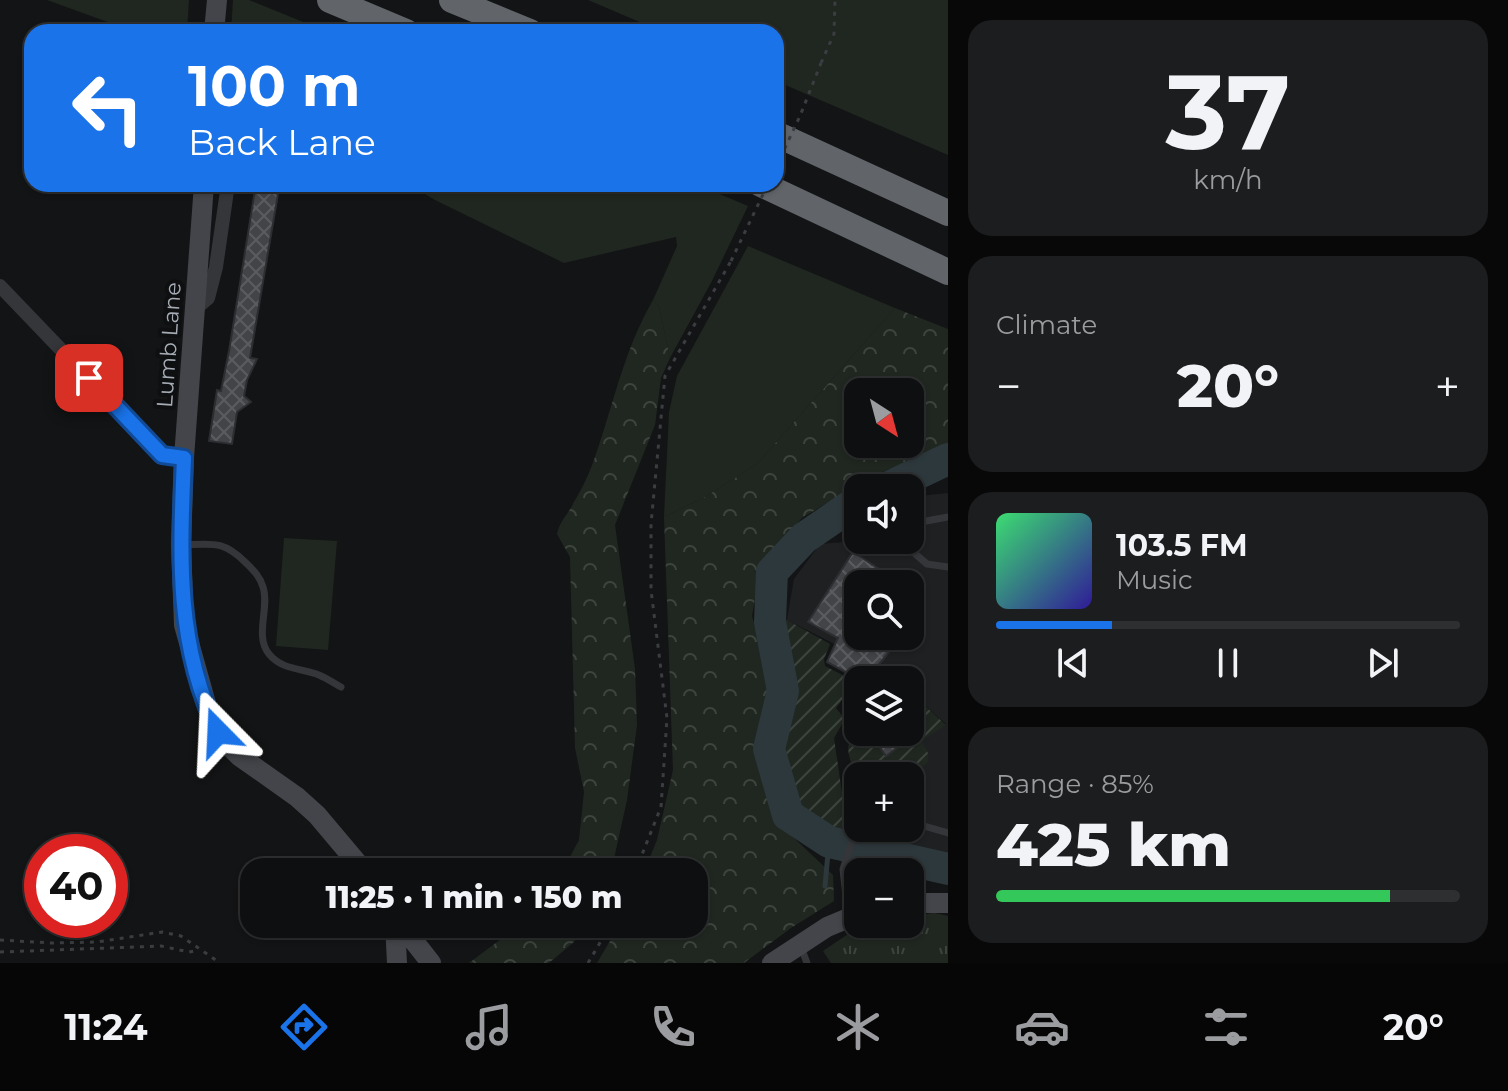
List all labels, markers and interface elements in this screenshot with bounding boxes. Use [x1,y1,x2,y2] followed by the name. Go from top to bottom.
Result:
[1165,48,1291,175] text: 37
[188,52,361,120] text: 100 m
[56,56,160,160] icon: left
[188,120,376,164] text: Back Lane
[1193,164,1263,196] text: km/h
[151,281,187,409] street label: Lumb Lane
[996,309,1097,341] text: Climate
[55,344,123,412] pin
[1177,349,1279,422] text: 20°
[67,356,111,400] icon: arrive
[996,359,1021,413] text: −
[1435,359,1460,413] text: +
[844,378,924,458] north arrow
[844,378,924,938] map controls
[844,474,924,554] button: sound
[1116,527,1248,564] text: 103.5 FM
[1116,564,1193,596] text: Music
[844,570,924,650] button: search
[1051,641,1095,685] icon: previous
[1206,641,1250,685] icon: pause
[1361,641,1405,685] icon: next
[844,666,924,746] button: layers
[176,690,260,774] position arrow
[844,762,924,842] button: +
[996,768,1154,800] text: Range · 85%
[996,808,1231,881] text: 425 km
[24,834,128,938] speed limit sign: 40
[844,858,924,938] button: −
[326,879,622,916] text: 11:25 · 1 min · 150 m
[276,999,332,1055] icon: directions
[461,999,517,1055] icon: music
[645,999,701,1055] icon: phone
[830,999,886,1055] icon: climate
[1014,999,1070,1055] icon: car
[1198,999,1254,1055] icon: filters
[64,1005,148,1049] text: 11:24
[1383,1005,1444,1049] text: 20°

